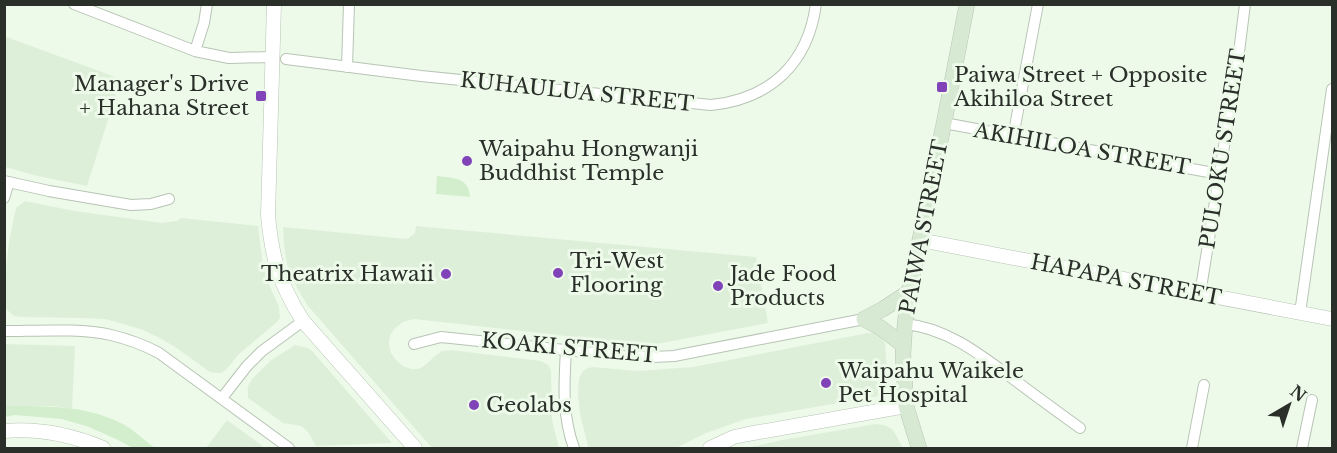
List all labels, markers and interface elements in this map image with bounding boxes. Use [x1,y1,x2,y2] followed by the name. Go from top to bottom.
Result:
[1194,47,1252,251] street label: PULOKU STREET
[953,62,1208,112] place label: Paiwa Street + Opposite Akihiloa Street
[459,67,695,117] street label: KUHAULUA STREET
[74,71,249,121] place label: Manager's Drive + Hahana Street
[935,80,949,94] marker: Paiwa Street + Opposite Akihiloa Street
[254,89,268,103] marker: Manager's Drive + Hahana Street
[971,117,1192,181] street label: AKIHILOA STREET
[478,136,698,186] place label: Waipahu Hongwanji Buddhist Temple
[894,138,954,316] street label: PAIWA STREET
[460,154,474,168] marker: Waipahu Hongwanji Buddhist Temple
[570,248,664,298] place label: Tri-West Flooring
[1028,249,1224,311] street label: HAPAPA STREET
[261,261,434,287] place label: Theatrix Hawaii
[727,261,836,311] place label: Jade Food Products
[551,266,565,280] marker: Tri-West Flooring
[439,267,453,281] marker: Theatrix Hawaii
[711,279,725,293] marker: Jade Food Products
[480,327,658,369] street label: KOAKI STREET
[837,358,1024,408] place label: Waipahu Waikele Pet Hospital
[1259,375,1319,435] north arrow
[819,376,833,390] marker: Waipahu Waikele Pet Hospital
[1286,381,1311,406] text: N
[486,392,572,418] place label: Geolabs
[467,398,481,412] marker: Geolabs

